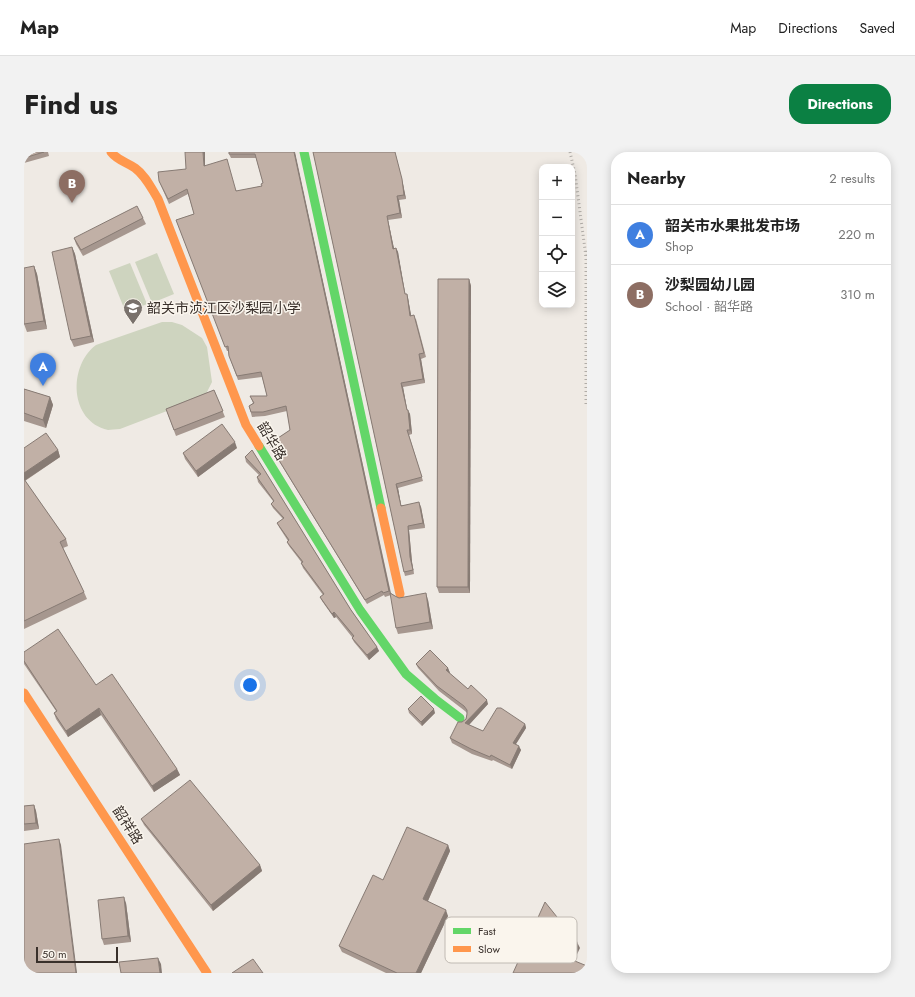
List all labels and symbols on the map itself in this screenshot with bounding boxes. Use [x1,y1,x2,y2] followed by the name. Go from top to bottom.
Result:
[59,170,85,203] pin: B
[122,297,144,325] school or university icon: 韶关市浈江区沙梨园小学
[147,298,301,318] place label: 韶关市浈江区沙梨园小学
[30,353,56,386] pin: A
[253,418,291,464] street label: 韶华路
[240,675,260,695] your location
[108,802,148,848] street label: 韶祥路
[445,917,577,963] legend
[478,923,496,939] text: Fast
[478,941,500,957] text: Slow
[36,945,118,964] scale bar

